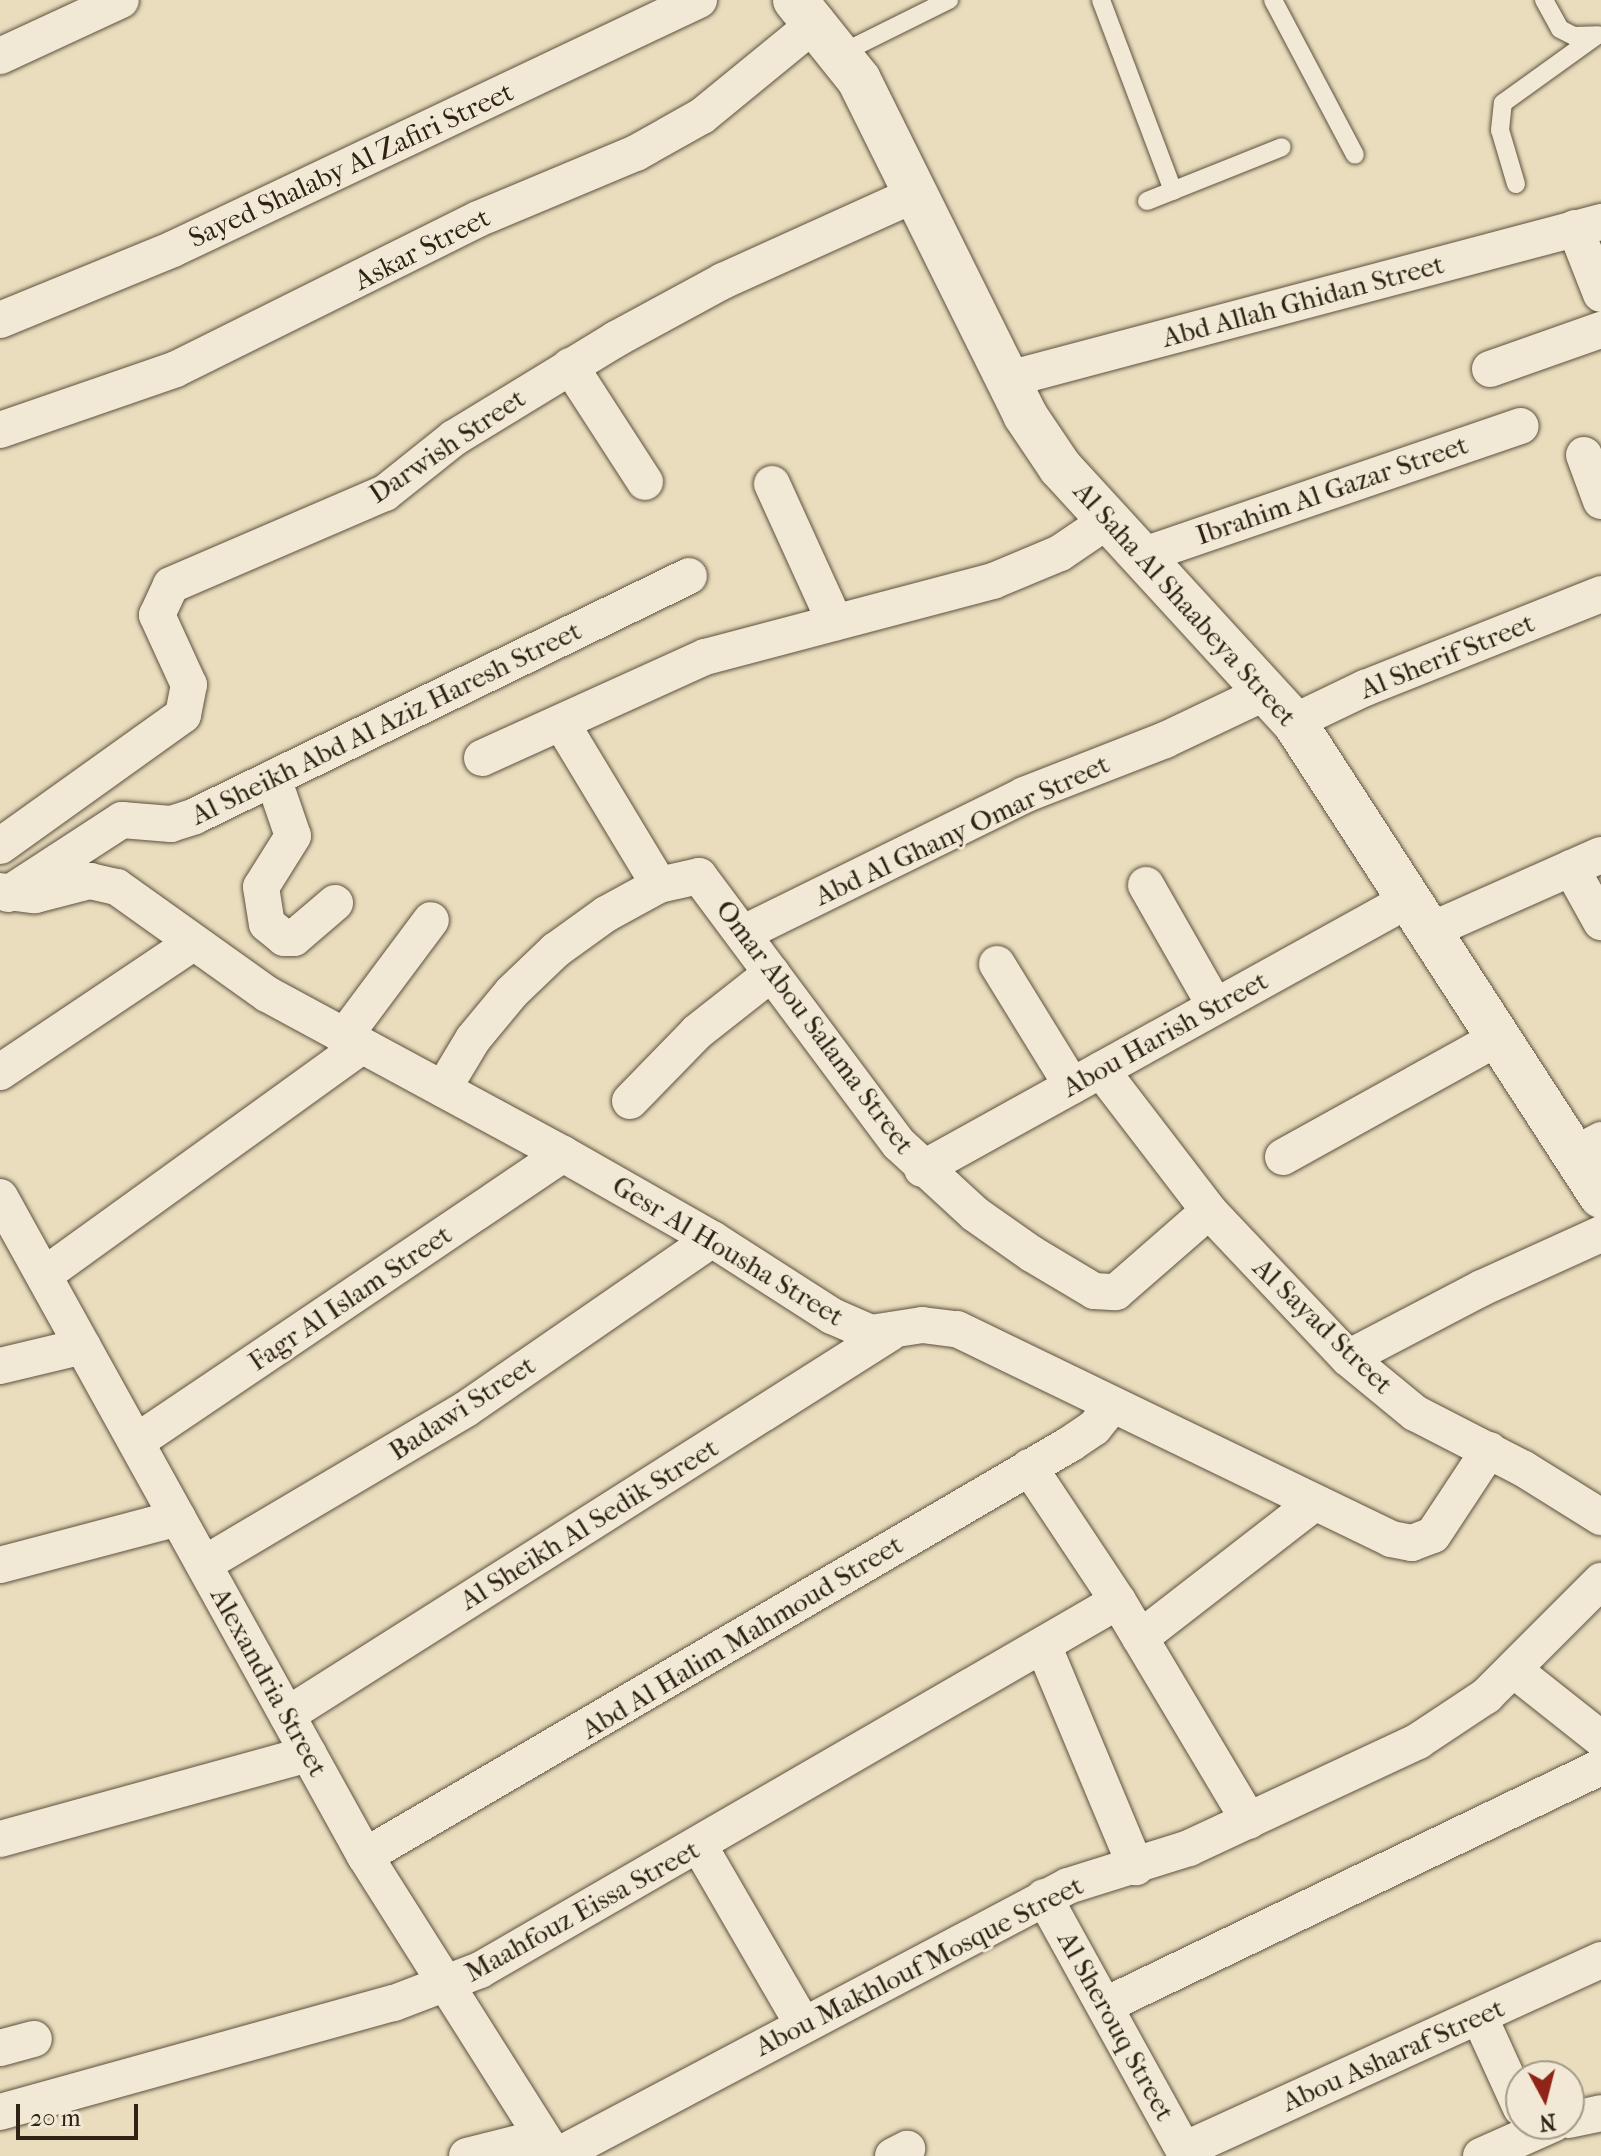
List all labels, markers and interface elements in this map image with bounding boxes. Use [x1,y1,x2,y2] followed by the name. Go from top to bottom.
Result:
[183,75,519,255] street label: Sayed Shalaby Al Zafiri Street
[349,201,495,297] street label: Askar Street
[1158,247,1448,355] street label: Abd Allah Ghidan Street
[362,381,532,511] street label: Darwish Street
[1192,428,1472,552] street label: Ibrahim Al Gazar Street
[1066,475,1304,733] street label: Al Saha Al Shaabeya Street
[1355,606,1539,706] street label: Al Sherif Street
[185,614,587,832] street label: Al Sheikh Abd Al Aziz Haresh Street
[809,747,1115,913] street label: Abd Al Ghany Omar Street
[709,893,921,1161] street label: Omar Abou Salama Street
[1056,964,1274,1104] street label: Abou Harish Street
[606,1169,850,1333] street label: Gesr Al Housha Street
[242,1218,458,1378] street label: Fagr Al Islam Street
[1246,1251,1400,1401] street label: Al Sayad Street
[382,1348,542,1468] street label: Badawi Street
[454,1431,724,1617] street label: Al Sheikh Al Sedik Street
[575,1528,909,1746] street label: Abd Al Halim Mahmoud Street
[203,1581,335,1783] street label: Alexandria Street
[459,1833,705,1989] street label: Maahfouz Eissa Street
[749,1868,1089,2064] street label: Abou Makhlouf Mosque Street
[1050,1925,1182,2127] street label: Al Sherouq Street
[1277,1991,1509,2119] street label: Abou Asharaf Street
[1505,2060,1585,2140] north arrow
[20,2088,142,2138] scale bar
[30,2104,81,2132] text: 20 m
[1538,2108,1558,2136] text: N

